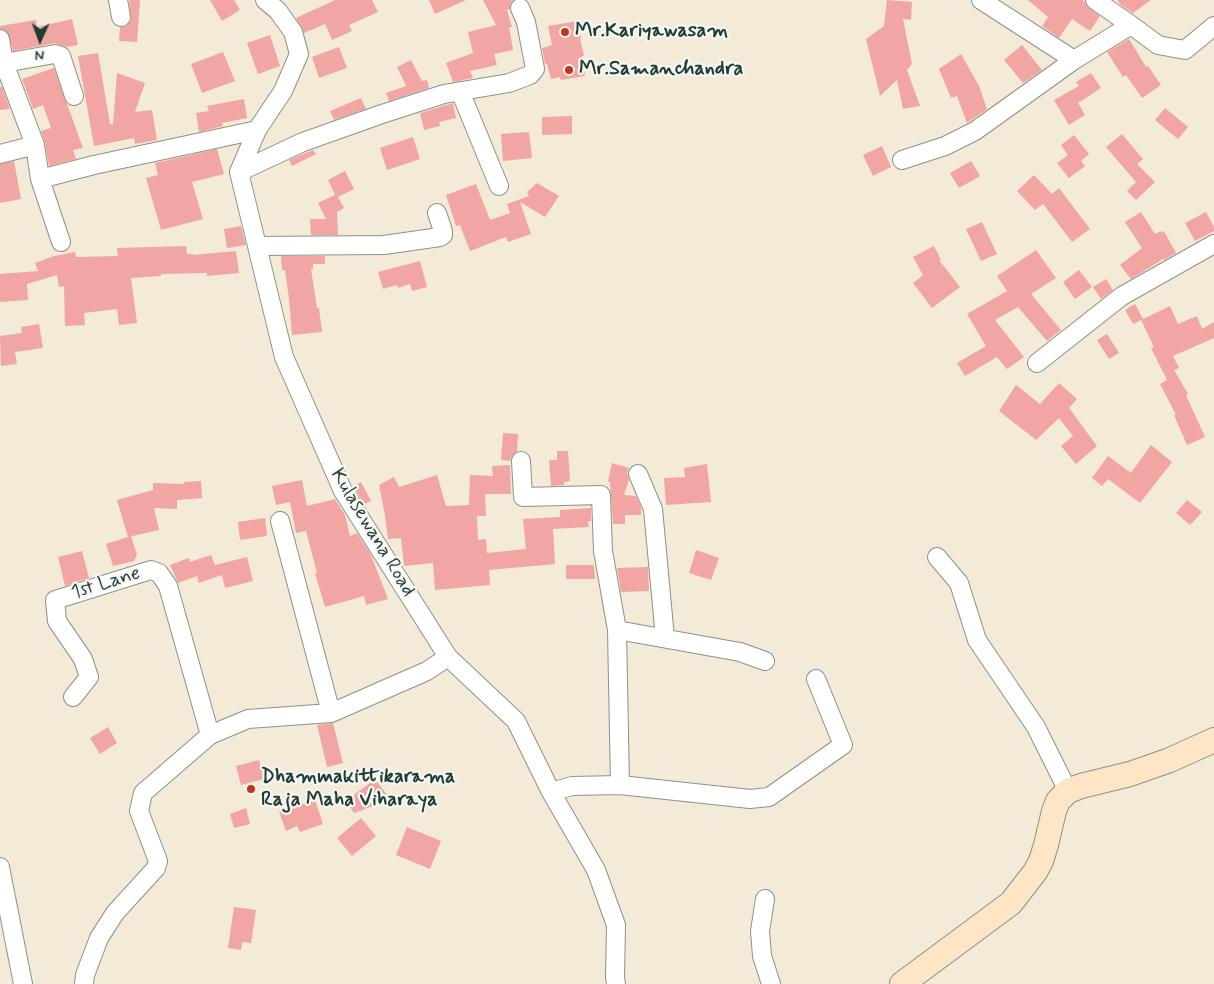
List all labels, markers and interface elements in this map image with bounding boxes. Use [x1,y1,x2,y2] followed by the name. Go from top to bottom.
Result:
[15,15,65,65] north arrow
[575,20,728,44] place label: Mr.Kariyawasam
[559,26,571,38] marker: Mr.Kariyawasam
[35,46,44,64] text: N
[579,58,743,82] place label: Mr.Samanchandra
[563,64,575,76] marker: Mr.Samanchandra
[324,465,420,601] street label: Kulasewana Road
[69,562,143,606] street label: 1st Lane
[261,766,455,813] place label: Dhammakittikarama Raja Maha Viharaya
[245,783,257,795] marker: Dhammakittikarama Raja Maha Viharaya

